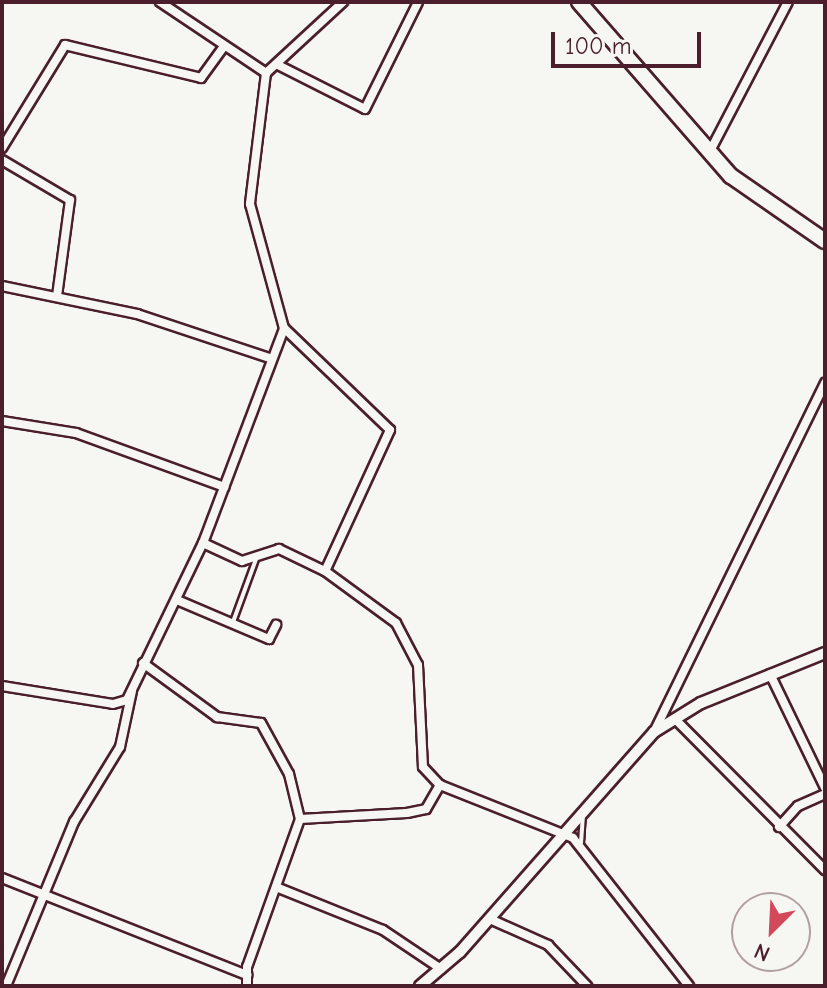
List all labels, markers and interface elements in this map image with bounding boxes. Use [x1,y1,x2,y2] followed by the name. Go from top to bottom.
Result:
[555,16,705,66] scale bar
[565,32,632,60] text: 100 m
[731,892,811,972] north arrow
[750,937,774,967] text: N

